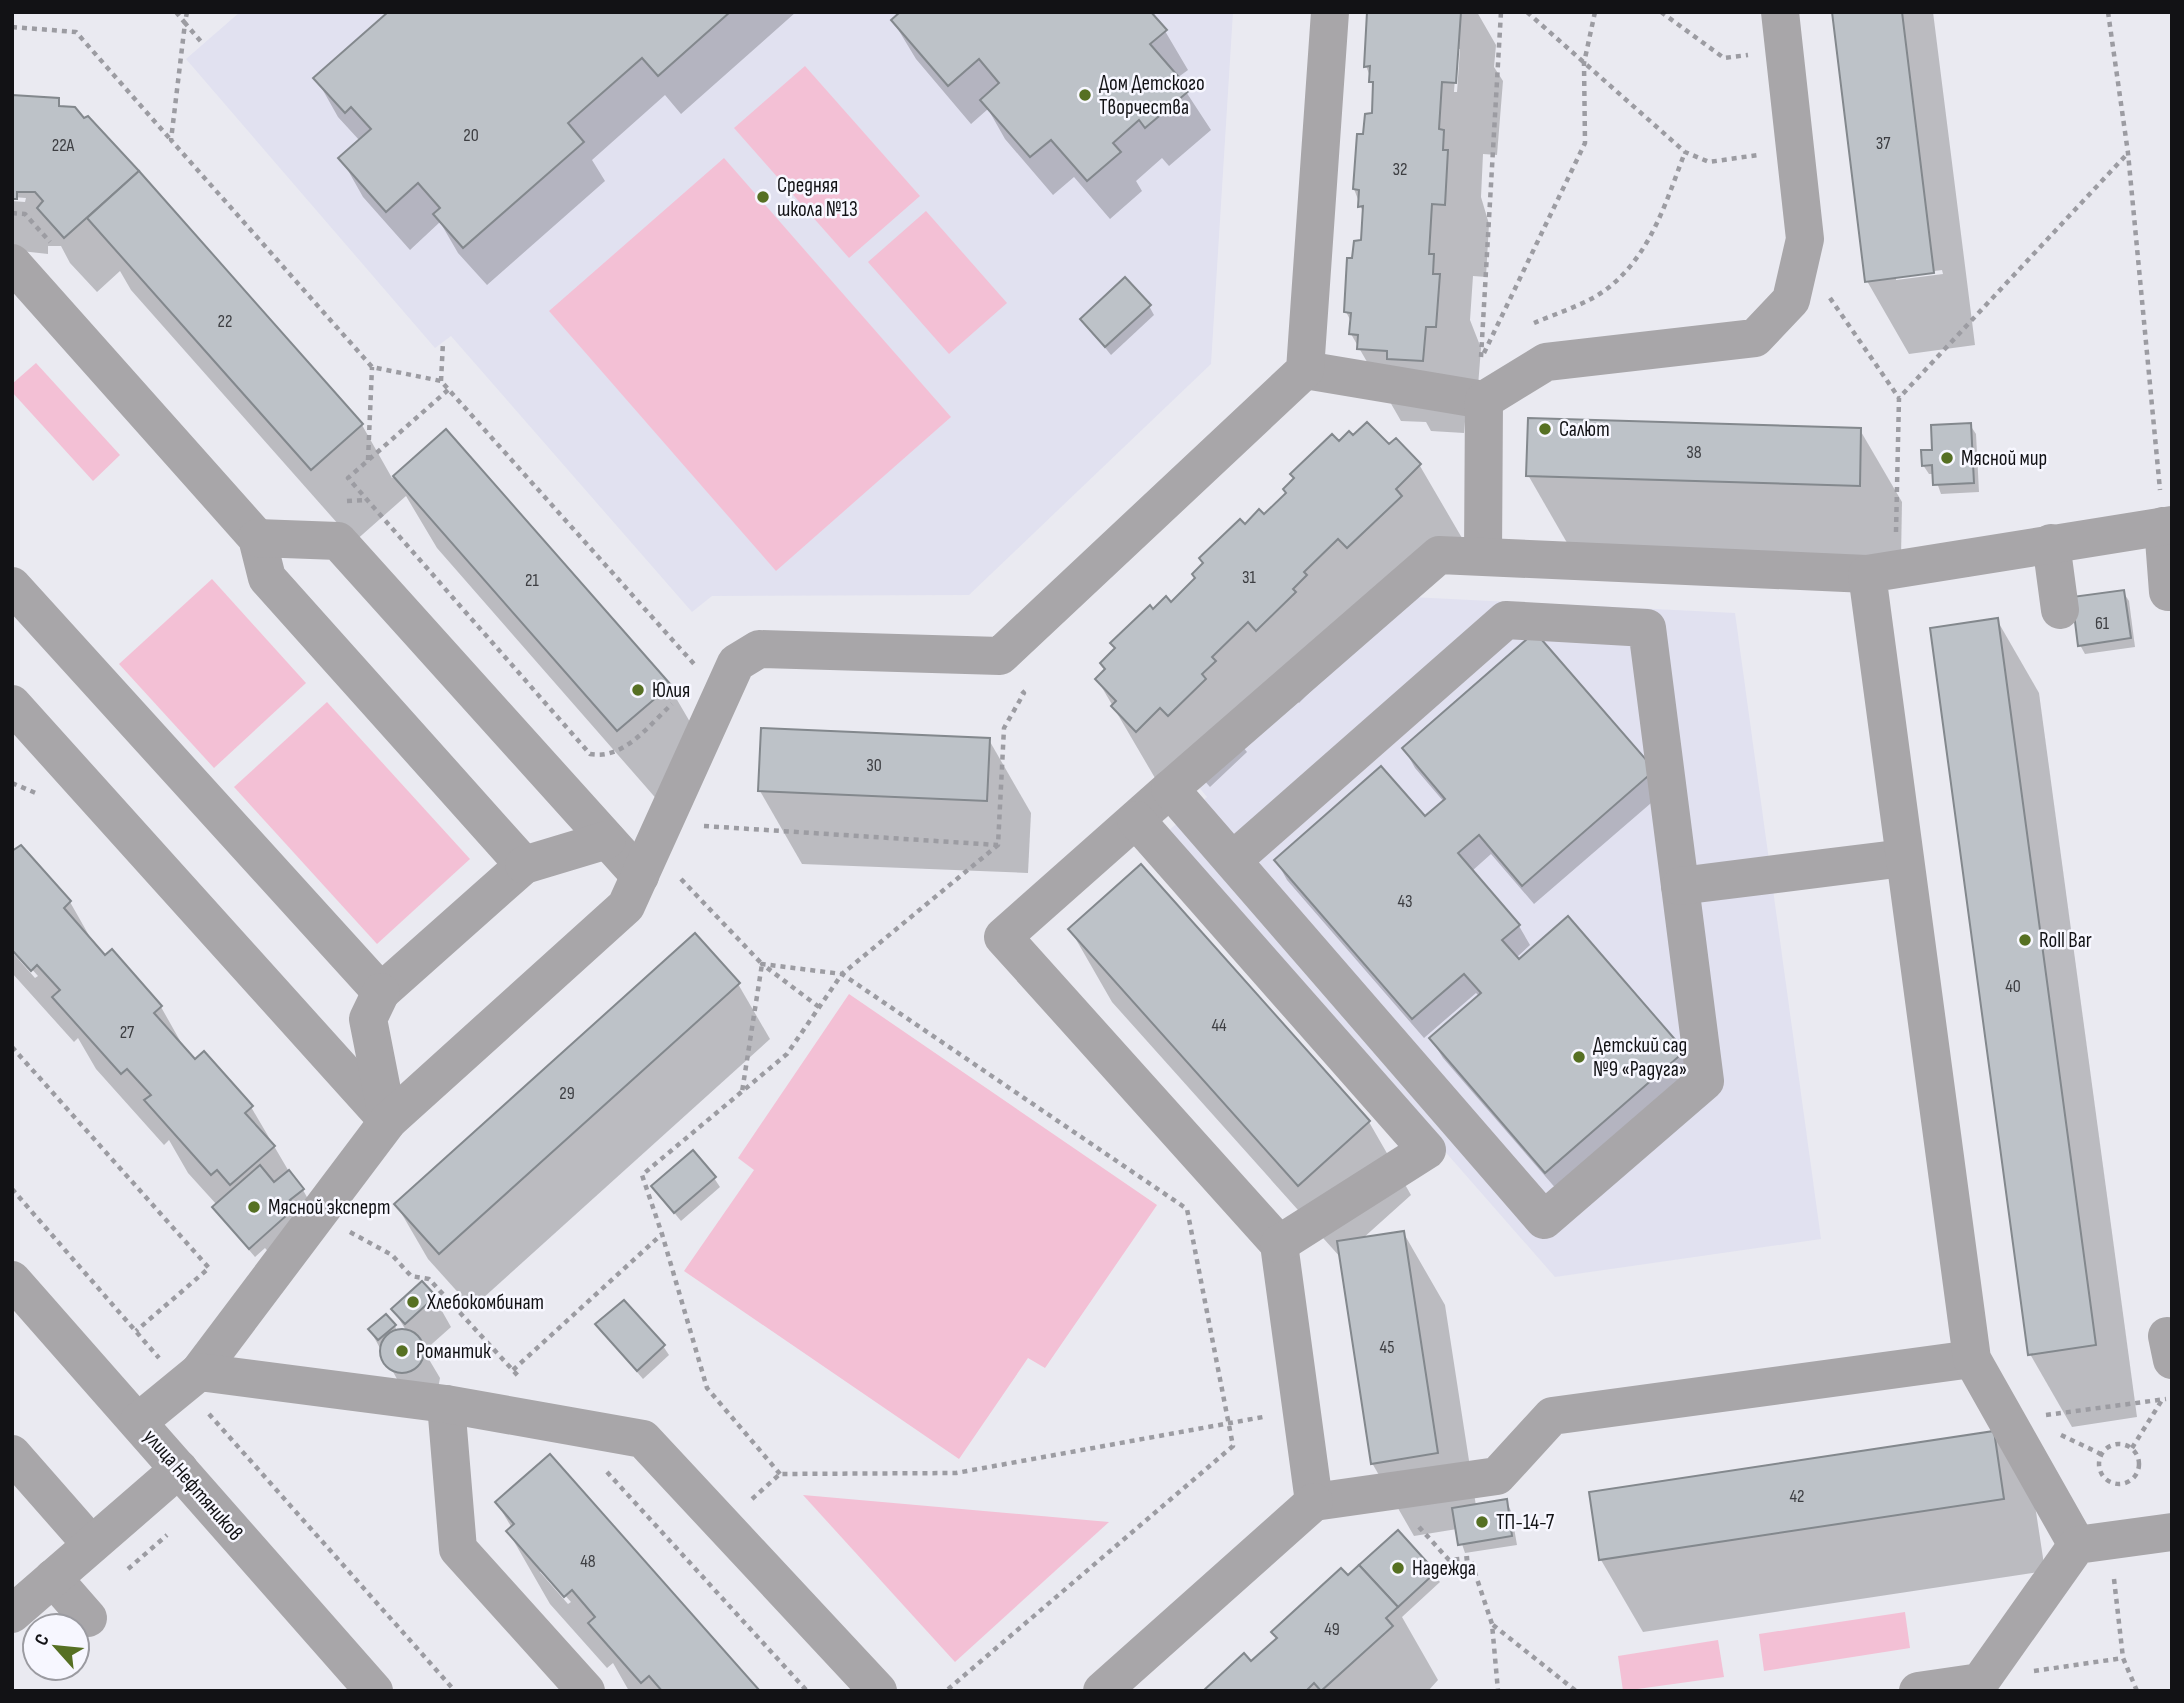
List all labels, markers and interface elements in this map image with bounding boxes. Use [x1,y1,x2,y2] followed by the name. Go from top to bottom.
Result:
[1099,71,1205,120] place label: Дом Детского Творчества
[1077,87,1093,103] marker: Дом Детского Творчества
[463,125,479,146] house number: 20
[1876,133,1891,154] house number: 37
[52,135,75,156] house number: 22А
[1393,159,1407,180] house number: 32
[777,173,858,222] place label: Средняя школа №13
[755,189,771,205] marker: Средняя школа №13
[218,311,232,332] house number: 22
[1559,417,1610,442] place label: Салют
[1537,421,1553,437] marker: Салют
[1686,442,1702,463] house number: 38
[1961,446,2047,471] place label: Мясной мир
[1939,450,1955,466] marker: Мясной мир
[1242,567,1257,588] house number: 31
[525,570,540,591] house number: 21
[2095,613,2110,634] house number: 61
[652,678,690,703] place label: Юлия
[630,682,646,698] marker: Юлия
[866,755,882,776] house number: 30
[1397,891,1413,912] house number: 43
[2039,928,2092,953] place label: Roll Bar
[2017,932,2033,948] marker: Roll Bar
[2005,976,2021,997] house number: 40
[1211,1015,1227,1036] house number: 44
[120,1022,135,1043] house number: 27
[1593,1033,1687,1082] place label: Детский сад №9 «Радуга»
[1571,1049,1587,1065] marker: Детский сад №9 «Радуга»
[559,1083,575,1104] house number: 29
[268,1195,390,1220] place label: Мясной эксперт
[246,1199,262,1215] marker: Мясной эксперт
[426,1290,544,1315] place label: Хлебокомбинат
[405,1294,421,1310] marker: Хлебокомбинат
[1380,1337,1394,1358] house number: 45
[416,1339,491,1364] place label: Романтик
[394,1343,410,1359] marker: Романтик
[138,1424,248,1546] street label: улица Нефтяников
[1789,1486,1805,1507] house number: 42
[1496,1510,1555,1535] place label: ТП-14-7
[1474,1514,1490,1530] marker: ТП-14-7
[580,1551,596,1572] house number: 48
[1412,1556,1476,1581] place label: Надежда
[1390,1560,1406,1576] marker: Надежда
[21,1612,91,1682] north arrow
[1324,1619,1340,1640] house number: 49
[30,1630,55,1650] text: С

